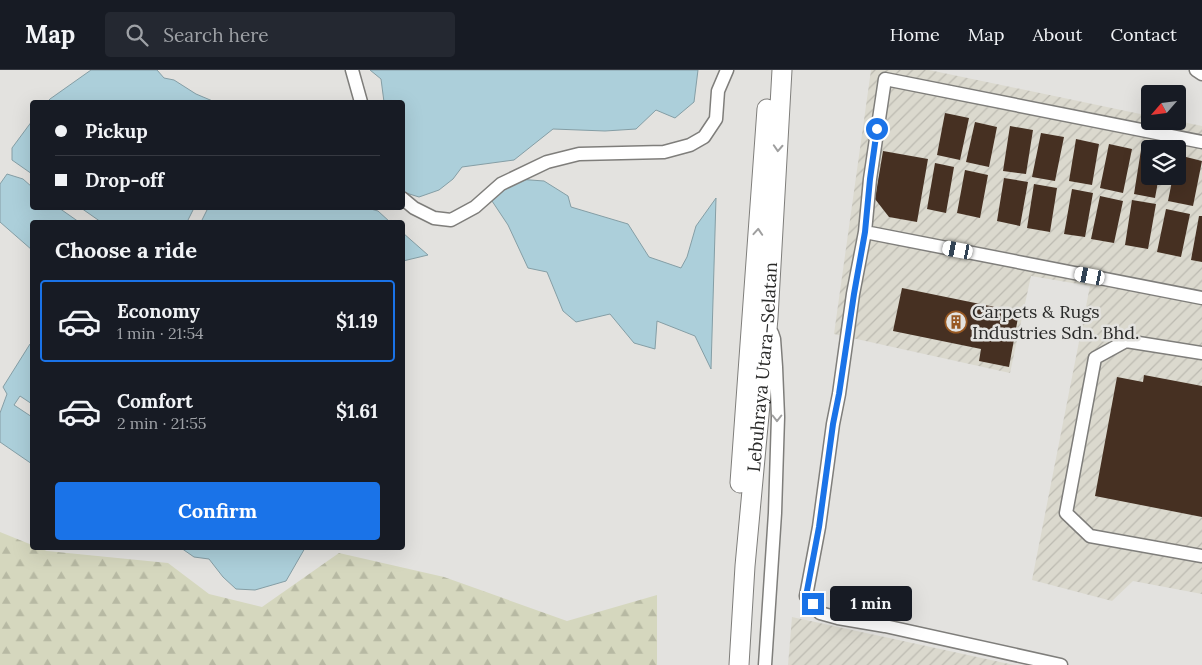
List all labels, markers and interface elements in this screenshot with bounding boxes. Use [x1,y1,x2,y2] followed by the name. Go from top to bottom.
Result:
[105,12,455,57] search box
[25,19,75,50] text: Map
[123,21,151,49] icon: search
[163,23,269,47] text: Search here
[890,23,940,46] text: Home
[968,23,1004,46] text: Map
[1032,23,1082,46] text: About
[1110,23,1177,46] text: Contact
[1141,85,1186,130] north arrow
[1141,85,1186,185] map controls
[866,118,888,140] route start
[85,119,148,143] text: Pickup
[1141,140,1186,185] button: layers
[773,144,783,152] one-way arrow
[85,168,164,192] text: Drop-off
[753,228,764,236] one-way arrow
[55,236,197,264] text: Choose a ride
[941,240,974,260] car
[742,261,782,473] street label: Lebuhraya Utara–Selatan
[1073,266,1106,286] car
[57,299,102,344] icon: car
[117,299,200,323] text: Economy
[972,300,1139,344] place label: Carpets & Rugs Industries Sdn. Bhd.
[336,309,378,333] text: $1.19
[944,310,968,334] building icon: Carpets & Rugs Industries Sdn. Bhd.
[117,323,204,343] text: 1 min · 21:54
[57,389,102,434] icon: car
[117,389,193,413] text: Comfort
[336,399,378,423] text: $1.61
[117,413,207,433] text: 2 min · 21:55
[772,415,782,423] one-way arrow
[55,482,380,540] button: Confirm
[830,586,913,622] callout: 1 min
[802,593,824,615] route end
[851,593,891,613] text: 1 min

